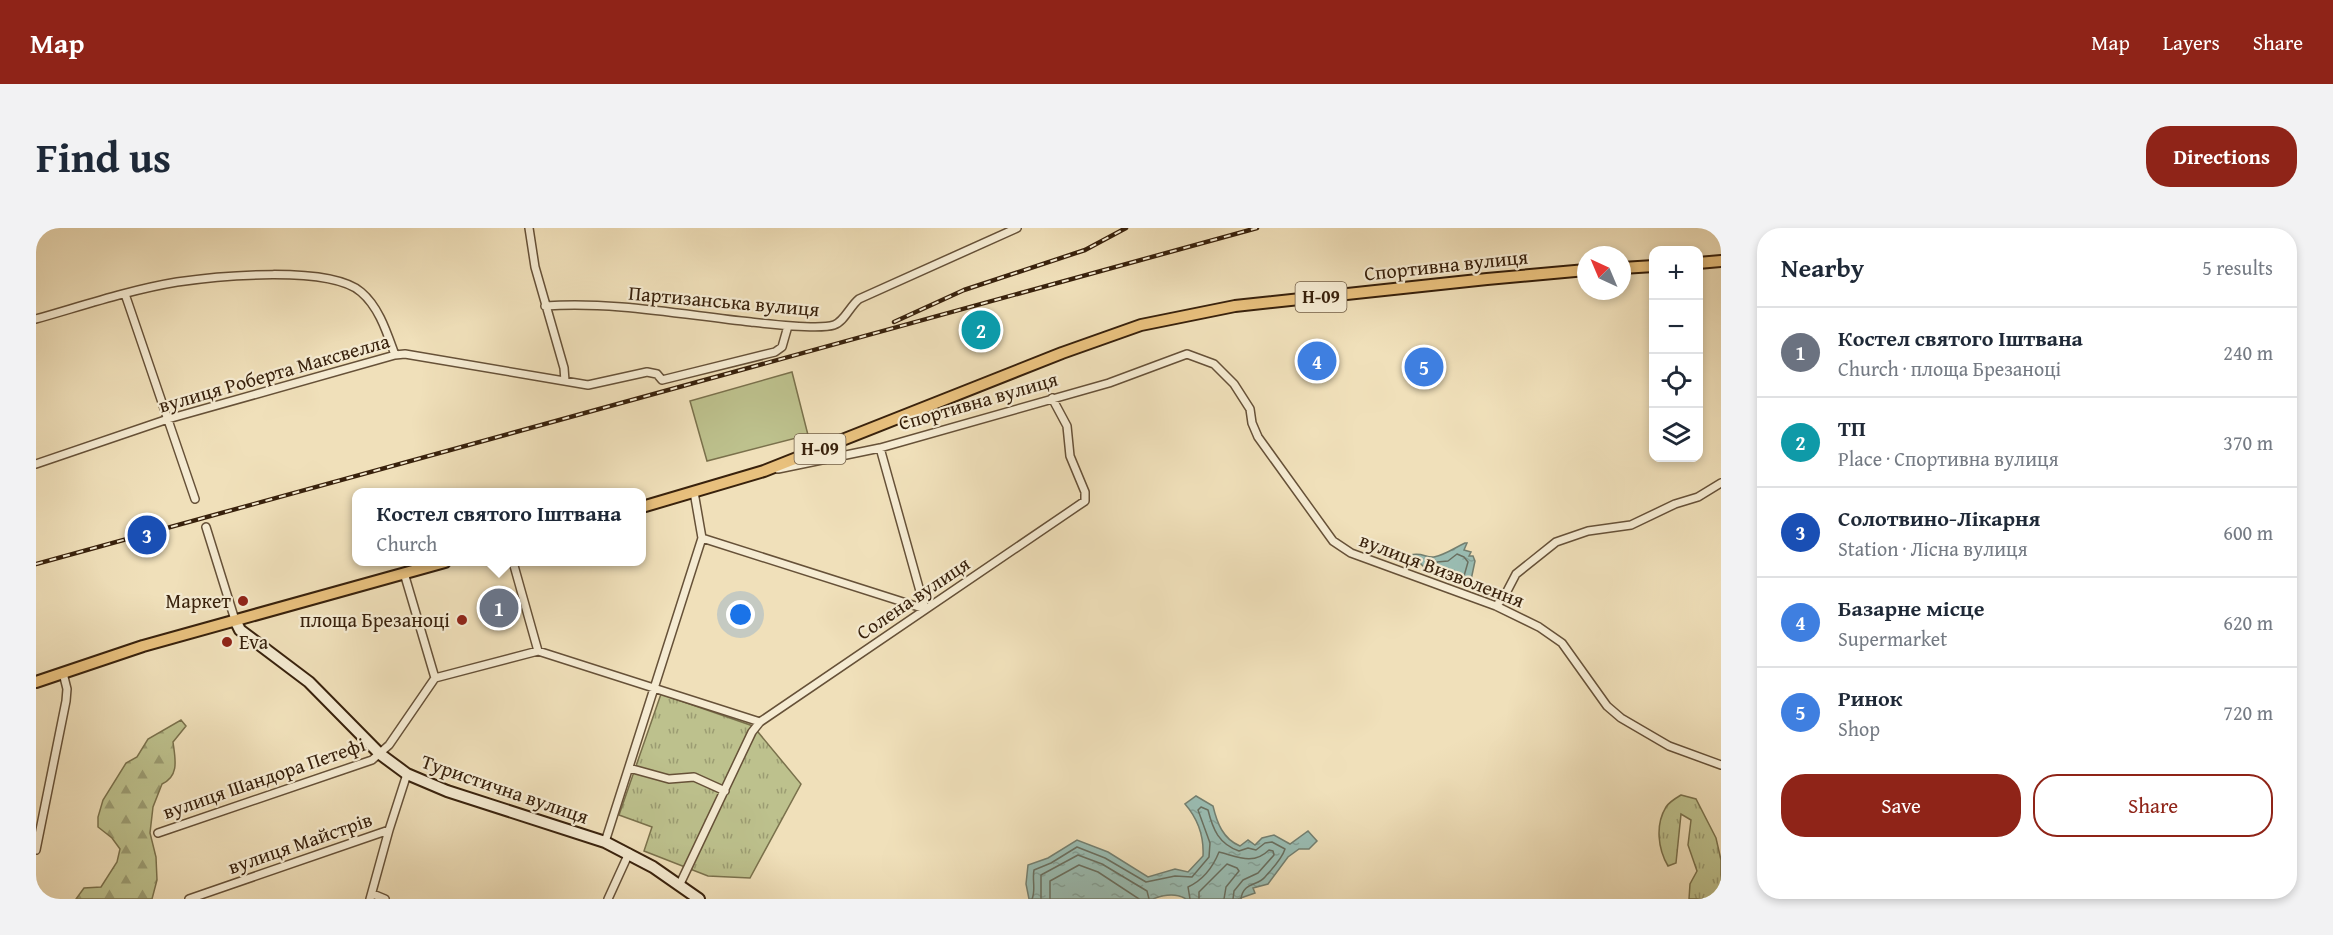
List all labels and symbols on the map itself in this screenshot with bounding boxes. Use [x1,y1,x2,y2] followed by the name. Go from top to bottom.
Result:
[1363,241,1529,288] street label: Спортивна вулиця
[1577,246,1631,300] north arrow
[627,278,821,323] street label: Партизанська вулиця
[1296,282,1346,312] road number: Н-09
[962,308,1000,352] pin: 2
[155,326,393,419] street label: вулиця Роберта Максвелла
[1298,338,1336,384] pin: 4
[1404,344,1444,390] pin: 5
[895,364,1061,437] street label: Спортивна вулиця
[794,434,846,464] road number: Н-09
[128,512,166,558] pin: 3
[1356,525,1529,614] street label: вулиця Визволення
[850,549,975,646] street label: Солена вулиця
[165,586,231,615] place label: Маркет
[480,586,518,631] pin: 1
[236,594,250,608] marker: Маркет
[726,600,755,629] your location
[300,605,450,634] place label: площа Брезаноці
[455,613,469,627] marker: площа Брезаноці
[239,627,269,656] place label: Eva
[220,635,234,649] marker: Eva
[159,729,369,826] street label: вулиця Шандора Петефі
[418,746,593,831] street label: Туристична вулиця
[224,804,376,881] street label: вулиця Майстрів

